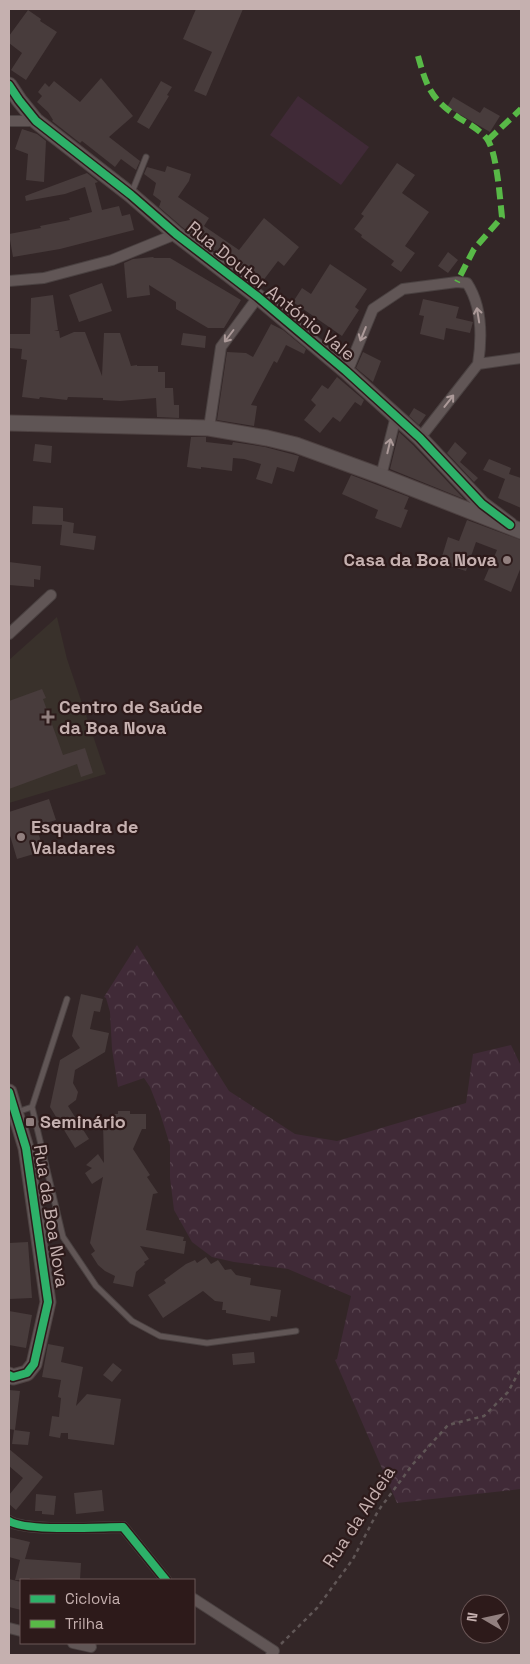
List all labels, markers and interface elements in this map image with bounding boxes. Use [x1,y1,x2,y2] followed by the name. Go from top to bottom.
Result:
[183,216,360,366] street label: Rua Doutor António Vale
[473,308,483,324] one-way arrow
[358,326,367,341] one-way arrow
[224,329,234,343] one-way arrow
[443,395,454,408] one-way arrow
[385,439,394,455] one-way arrow
[343,548,498,571] place label: Casa da Boa Nova
[501,554,513,566] marker: Casa da Boa Nova
[59,695,203,739] place label: Centro de Saúde da Boa Nova
[41,710,55,724] marker: Centro de Saúde da Boa Nova
[31,815,138,859] place label: Esquadra de Valadares
[15,831,27,843] marker: Esquadra de Valadares
[40,1110,126,1133] place label: Seminário
[24,1116,36,1128] marker: Seminário
[29,1143,74,1289] street label: Rua da Boa Nova
[317,1462,400,1572] street label: Rua da Aldeia
[20,1579,195,1644] legend
[65,1589,121,1608] text: Ciclovia
[460,1594,510,1644] north arrow
[463,1611,482,1623] text: N
[65,1614,104,1633] text: Trilha

